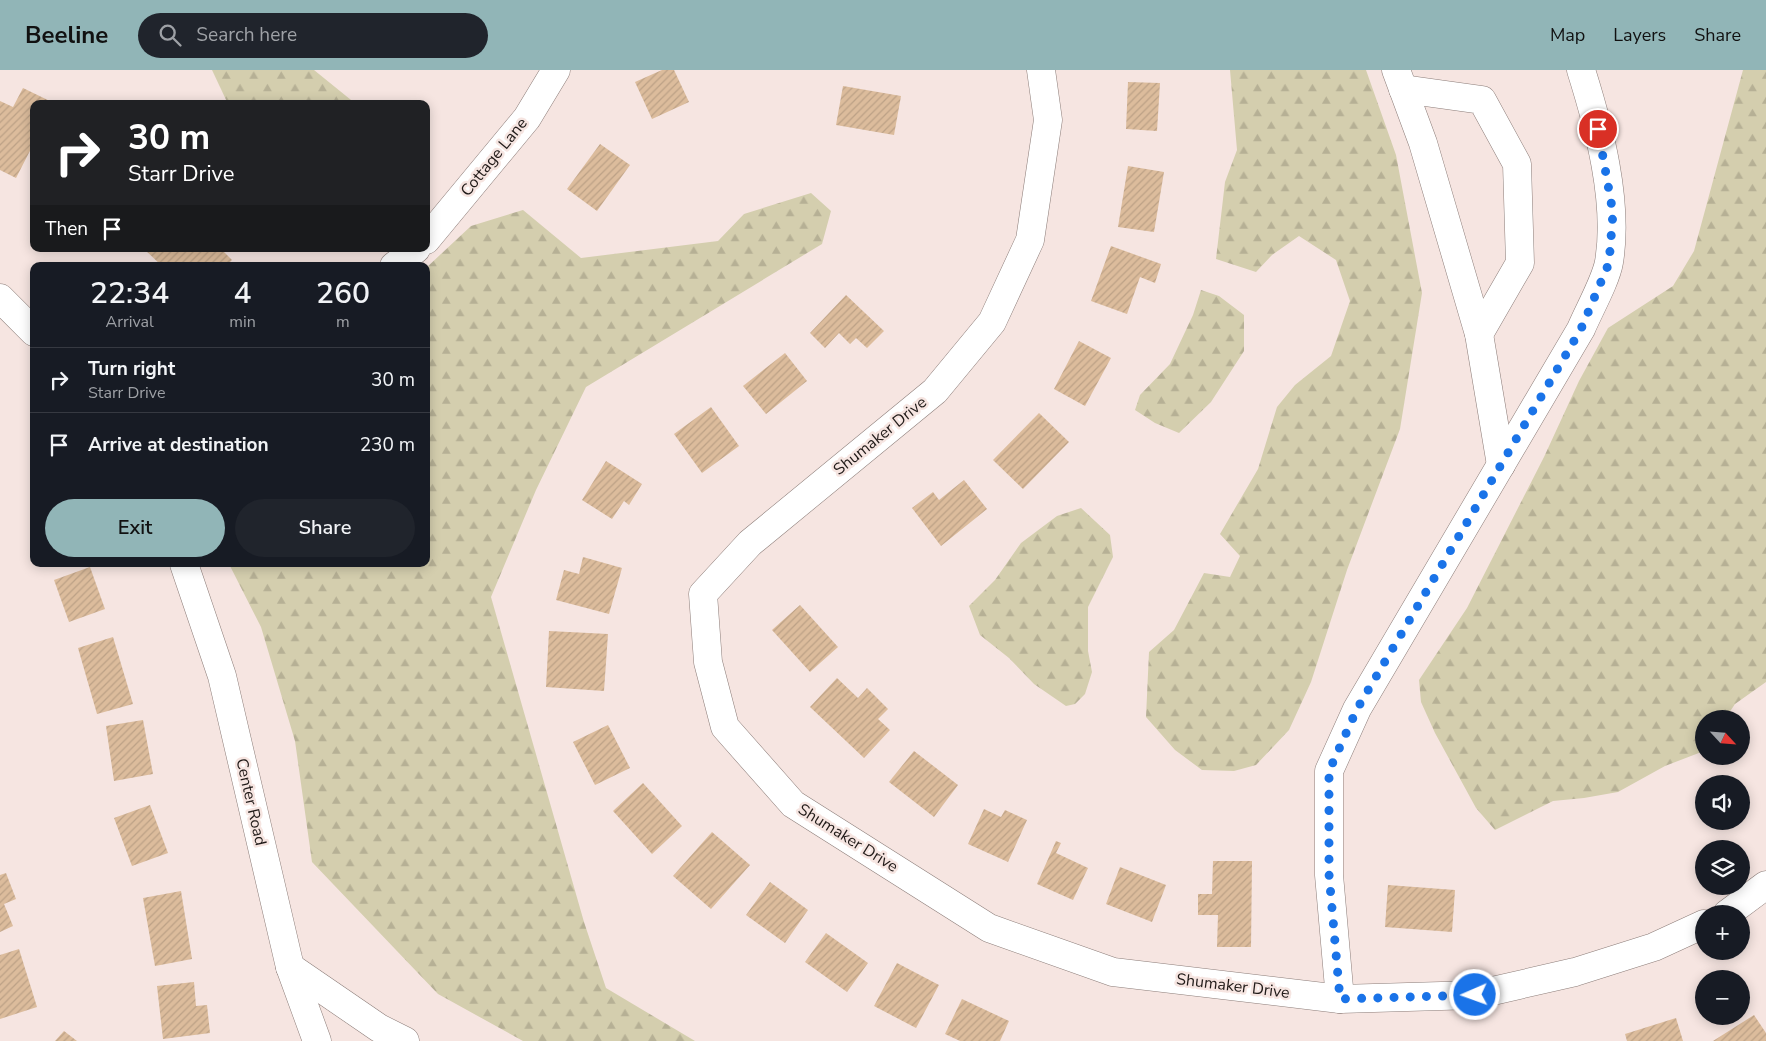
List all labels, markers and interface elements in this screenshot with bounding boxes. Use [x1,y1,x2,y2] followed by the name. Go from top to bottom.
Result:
[138,13,488,58] search box
[25,19,108,51] text: Beeline
[156,21,184,49] icon: search
[196,22,297,48] text: Search here
[1550,23,1585,47] text: Map
[1613,23,1666,47] text: Layers
[1694,23,1741,47] text: Share
[1577,108,1619,150] pin
[455,113,533,201] street label: Cottage Lane
[128,114,210,161] text: 30 m
[1584,115,1612,143] icon: arrive
[45,120,110,185] icon: right
[128,159,234,189] text: Starr Drive
[98,215,126,243] icon: arrive
[45,216,88,242] text: Then
[90,273,169,314] text: 22:34
[234,273,252,314] text: 4
[316,273,370,314] text: 260
[106,311,154,333] text: Arrival
[229,311,256,333] text: min
[336,311,350,333] text: m
[88,356,175,382] text: Turn right
[45,366,73,394] icon: right
[371,367,415,393] text: 30 m
[88,382,165,404] text: Starr Drive
[829,392,931,480] street label: Shumaker Drive
[45,431,73,459] icon: arrive
[88,432,269,458] text: Arrive at destination
[360,432,415,458] text: 230 m
[45,499,225,557] button: Exit
[235,499,415,557] button: Share
[1695,710,1750,765] north arrow
[1695,710,1750,1025] map controls
[230,756,272,848] street label: Center Road
[1695,775,1750,830] button: sound
[794,798,902,878] street label: Shumaker Drive
[1695,840,1750,895] button: layers
[1695,905,1750,960] button: +
[1175,968,1291,1004] street label: Shumaker Drive
[1448,968,1500,1020] position arrow
[1695,970,1750,1025] button: −

